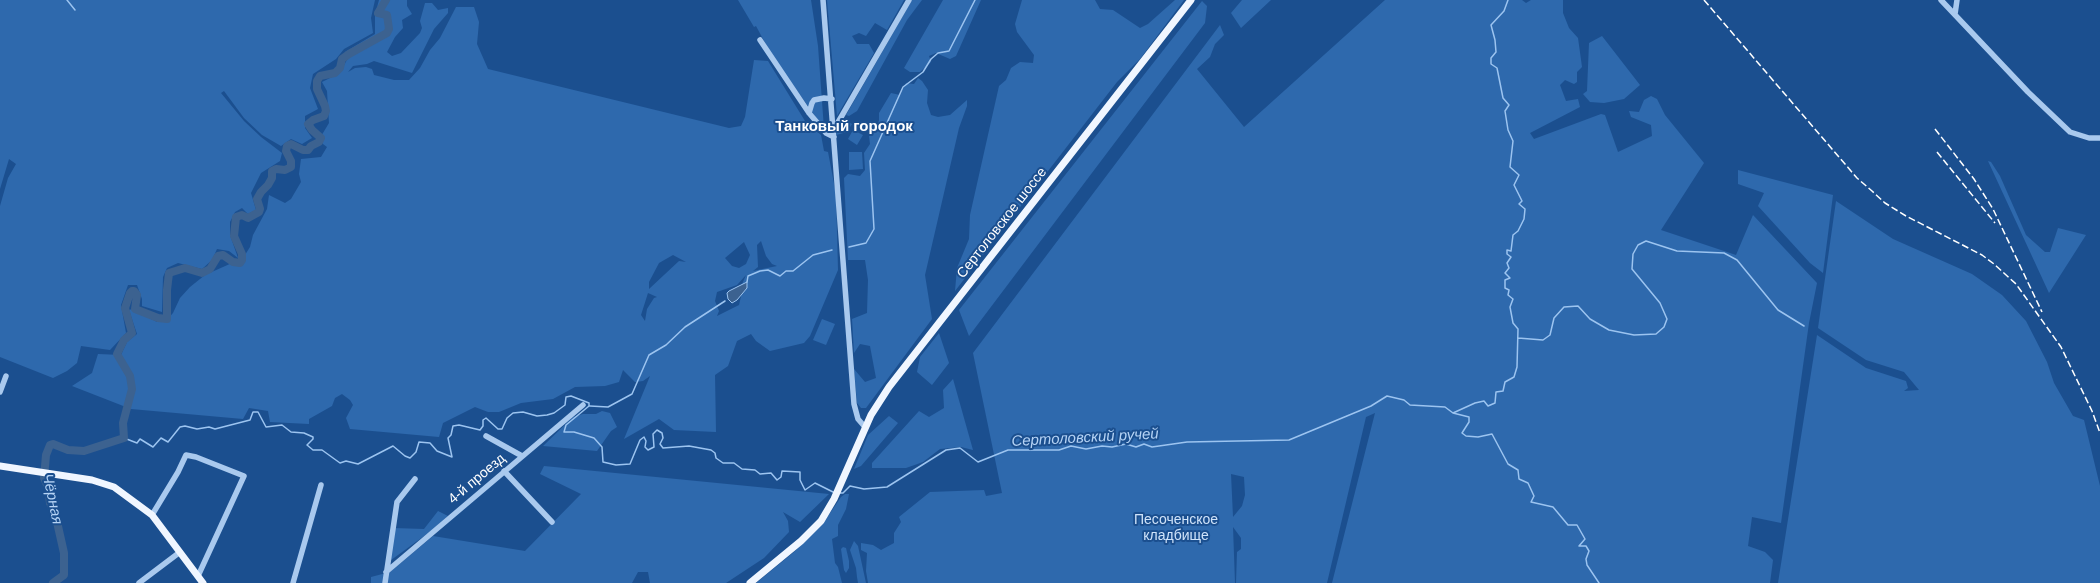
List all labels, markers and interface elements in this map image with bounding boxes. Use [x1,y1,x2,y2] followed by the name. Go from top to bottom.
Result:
[775,118,913,136] district label: Танковый городок
[954,164,1050,282] street label: Сертоловское шоссе
[1011,425,1159,451] water label: Сертоловский ручей
[445,450,509,508] street label: 4-й проезд
[38,472,66,526] water label: Чёрная
[1134,512,1218,544] park label: Песоченское кладбище

